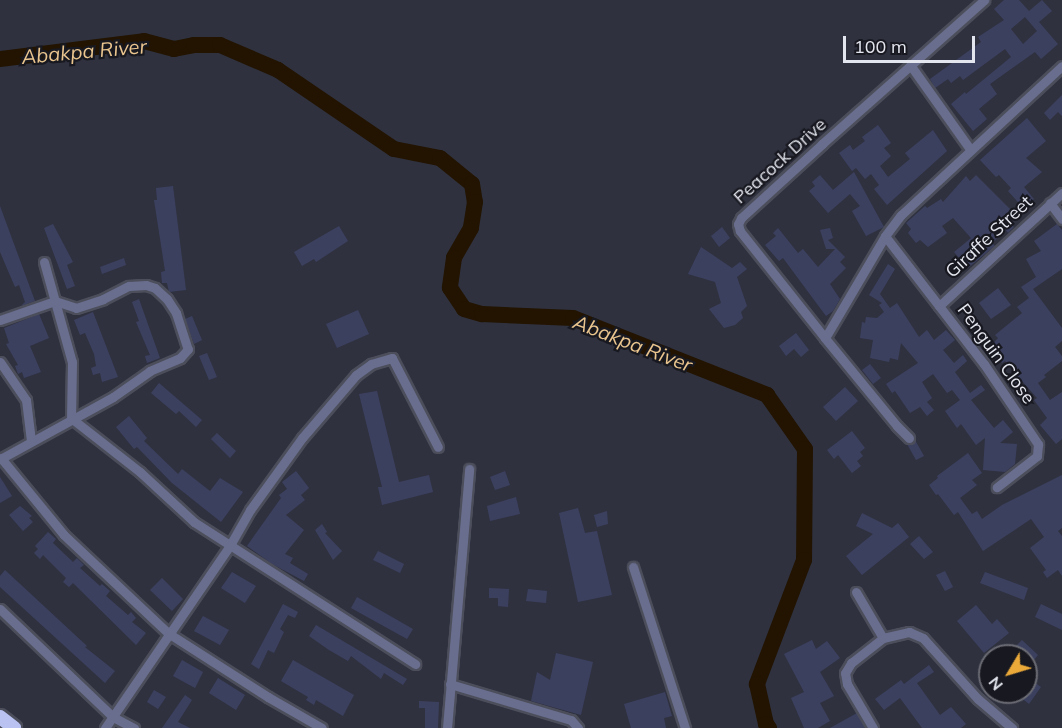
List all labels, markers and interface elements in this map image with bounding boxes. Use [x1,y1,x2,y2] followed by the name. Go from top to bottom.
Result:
[846,24,978,62] scale bar
[20,34,148,68] water label: Abakpa River
[854,35,907,58] text: 100 m
[729,114,831,208] street label: Peacock Drive
[941,191,1037,283] street label: Giraffe Street
[953,300,1039,408] street label: Penguin Close
[570,309,696,377] water label: Abakpa River
[978,644,1038,704] north arrow
[984,673,1007,695] text: N

